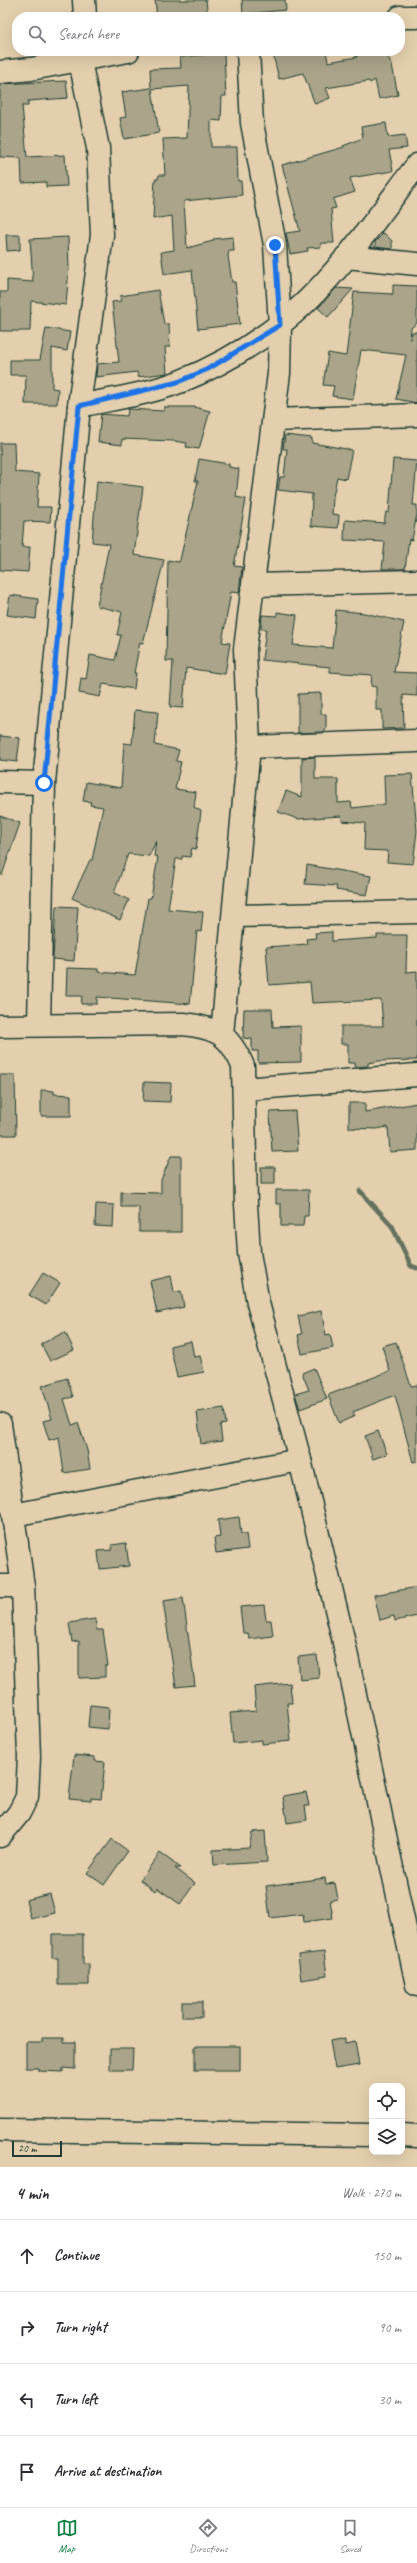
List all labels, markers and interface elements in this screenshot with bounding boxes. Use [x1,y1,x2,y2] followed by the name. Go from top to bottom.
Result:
[12,12,405,56] search box
[26,23,48,45] icon: search
[58,25,119,44] text: Search here
[266,236,284,254] route end
[35,774,53,792] route start
[369,2083,405,2155] map controls
[369,2083,405,2119] button: locate
[369,2119,405,2155] button: layers
[12,2139,62,2158] scale bar
[18,2141,37,2155] text: 20 m
[16,2183,49,2204] text: 4 min
[342,2185,401,2201] text: Walk · 270 m
[16,2245,38,2267] icon: ahead
[54,2246,99,2265] text: Continue
[373,2248,401,2264] text: 150 m
[16,2317,38,2339] icon: right
[54,2318,107,2337] text: Turn right
[379,2320,401,2336] text: 90 m
[16,2389,38,2411] icon: left
[54,2390,97,2409] text: Turn left
[379,2392,401,2408] text: 30 m
[16,2461,38,2483] icon: arrive
[54,2462,161,2481] text: Arrive at destination
[56,2517,78,2555] tab: Map
[189,2517,228,2555] tab: Directions
[339,2517,361,2555] tab: Saved

